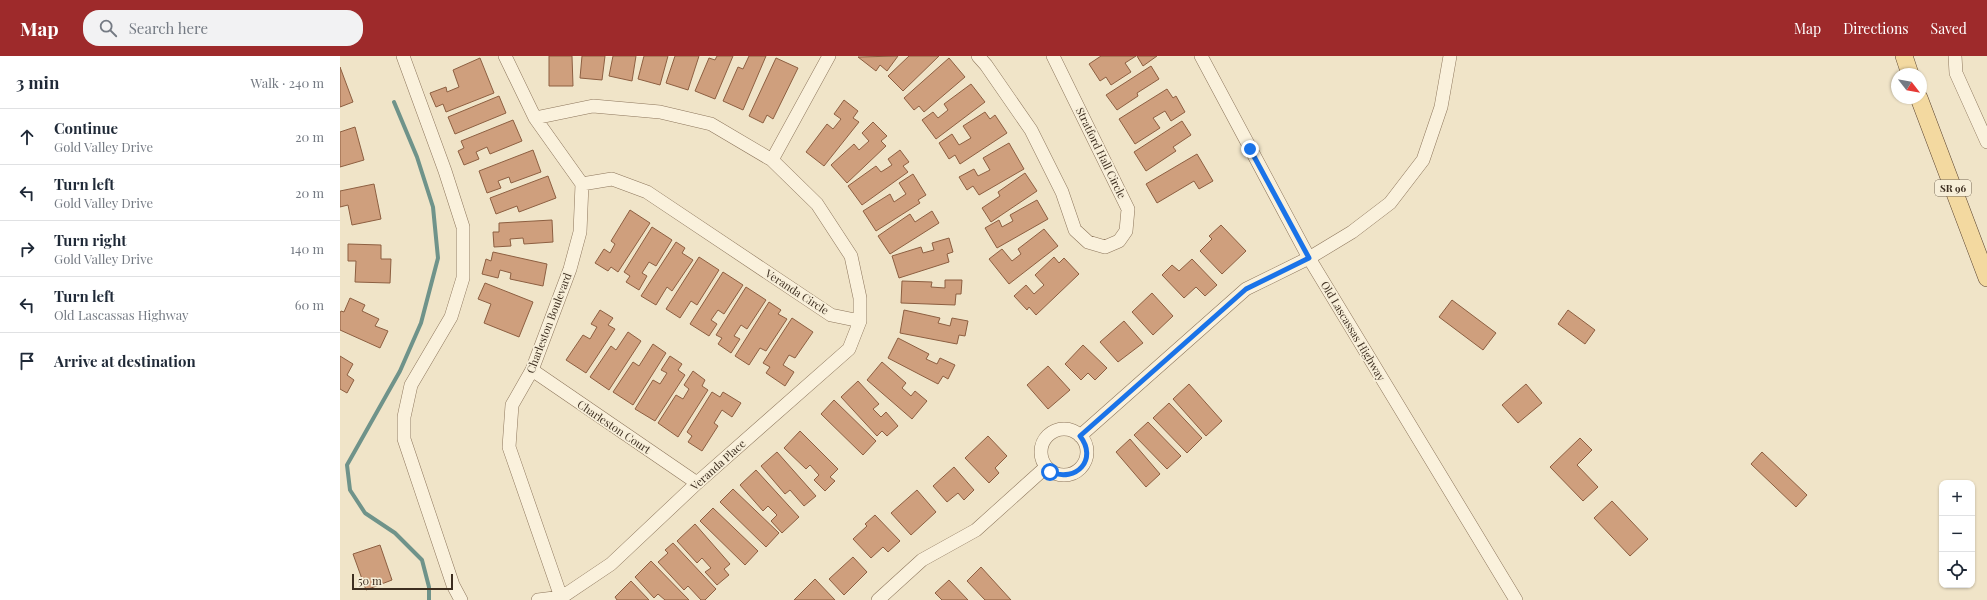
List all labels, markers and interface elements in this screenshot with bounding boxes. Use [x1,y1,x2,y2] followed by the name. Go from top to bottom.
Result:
[83,10,363,46] search box
[20,15,59,41] text: Map
[97,17,119,39] icon: search
[129,18,208,38] text: Search here
[1794,19,1821,38] text: Map
[1843,19,1909,38] text: Directions
[1931,19,1967,38] text: Saved
[1891,68,1927,104] north arrow
[16,71,59,93] text: 3 min
[251,74,324,91] text: Walk · 240 m
[1073,105,1130,201] street label: Stratford Hall Circle
[54,118,118,138] text: Continue
[16,126,38,148] icon: ahead
[295,128,324,145] text: 20 m
[54,138,153,155] text: Gold Valley Drive
[1241,140,1259,158] route end
[54,174,115,194] text: Turn left
[1935,180,1971,196] road number: SR 96
[16,182,38,204] icon: left
[295,184,324,201] text: 20 m
[54,194,153,211] text: Gold Valley Drive
[54,230,127,250] text: Turn right
[16,238,38,260] icon: right
[290,240,324,257] text: 140 m
[54,250,153,267] text: Gold Valley Drive
[762,265,832,318] street label: Veranda Circle
[522,270,575,375] street label: Charleston Boulevard
[1318,278,1389,384] street label: Old Lascassas Highway
[54,286,115,306] text: Turn left
[16,294,38,316] icon: left
[295,296,324,313] text: 60 m
[54,306,189,323] text: Old Lascassas Highway
[16,350,38,372] icon: arrive
[54,351,196,371] text: Arrive at destination
[575,396,654,457] street label: Charleston Court
[686,436,749,494] street label: Veranda Place
[1041,463,1059,481] route start
[1939,480,1975,588] map controls
[1939,480,1975,516] button: +
[1939,516,1975,552] button: −
[1939,552,1975,588] button: locate
[352,572,453,591] scale bar
[358,573,382,588] text: 50 m

